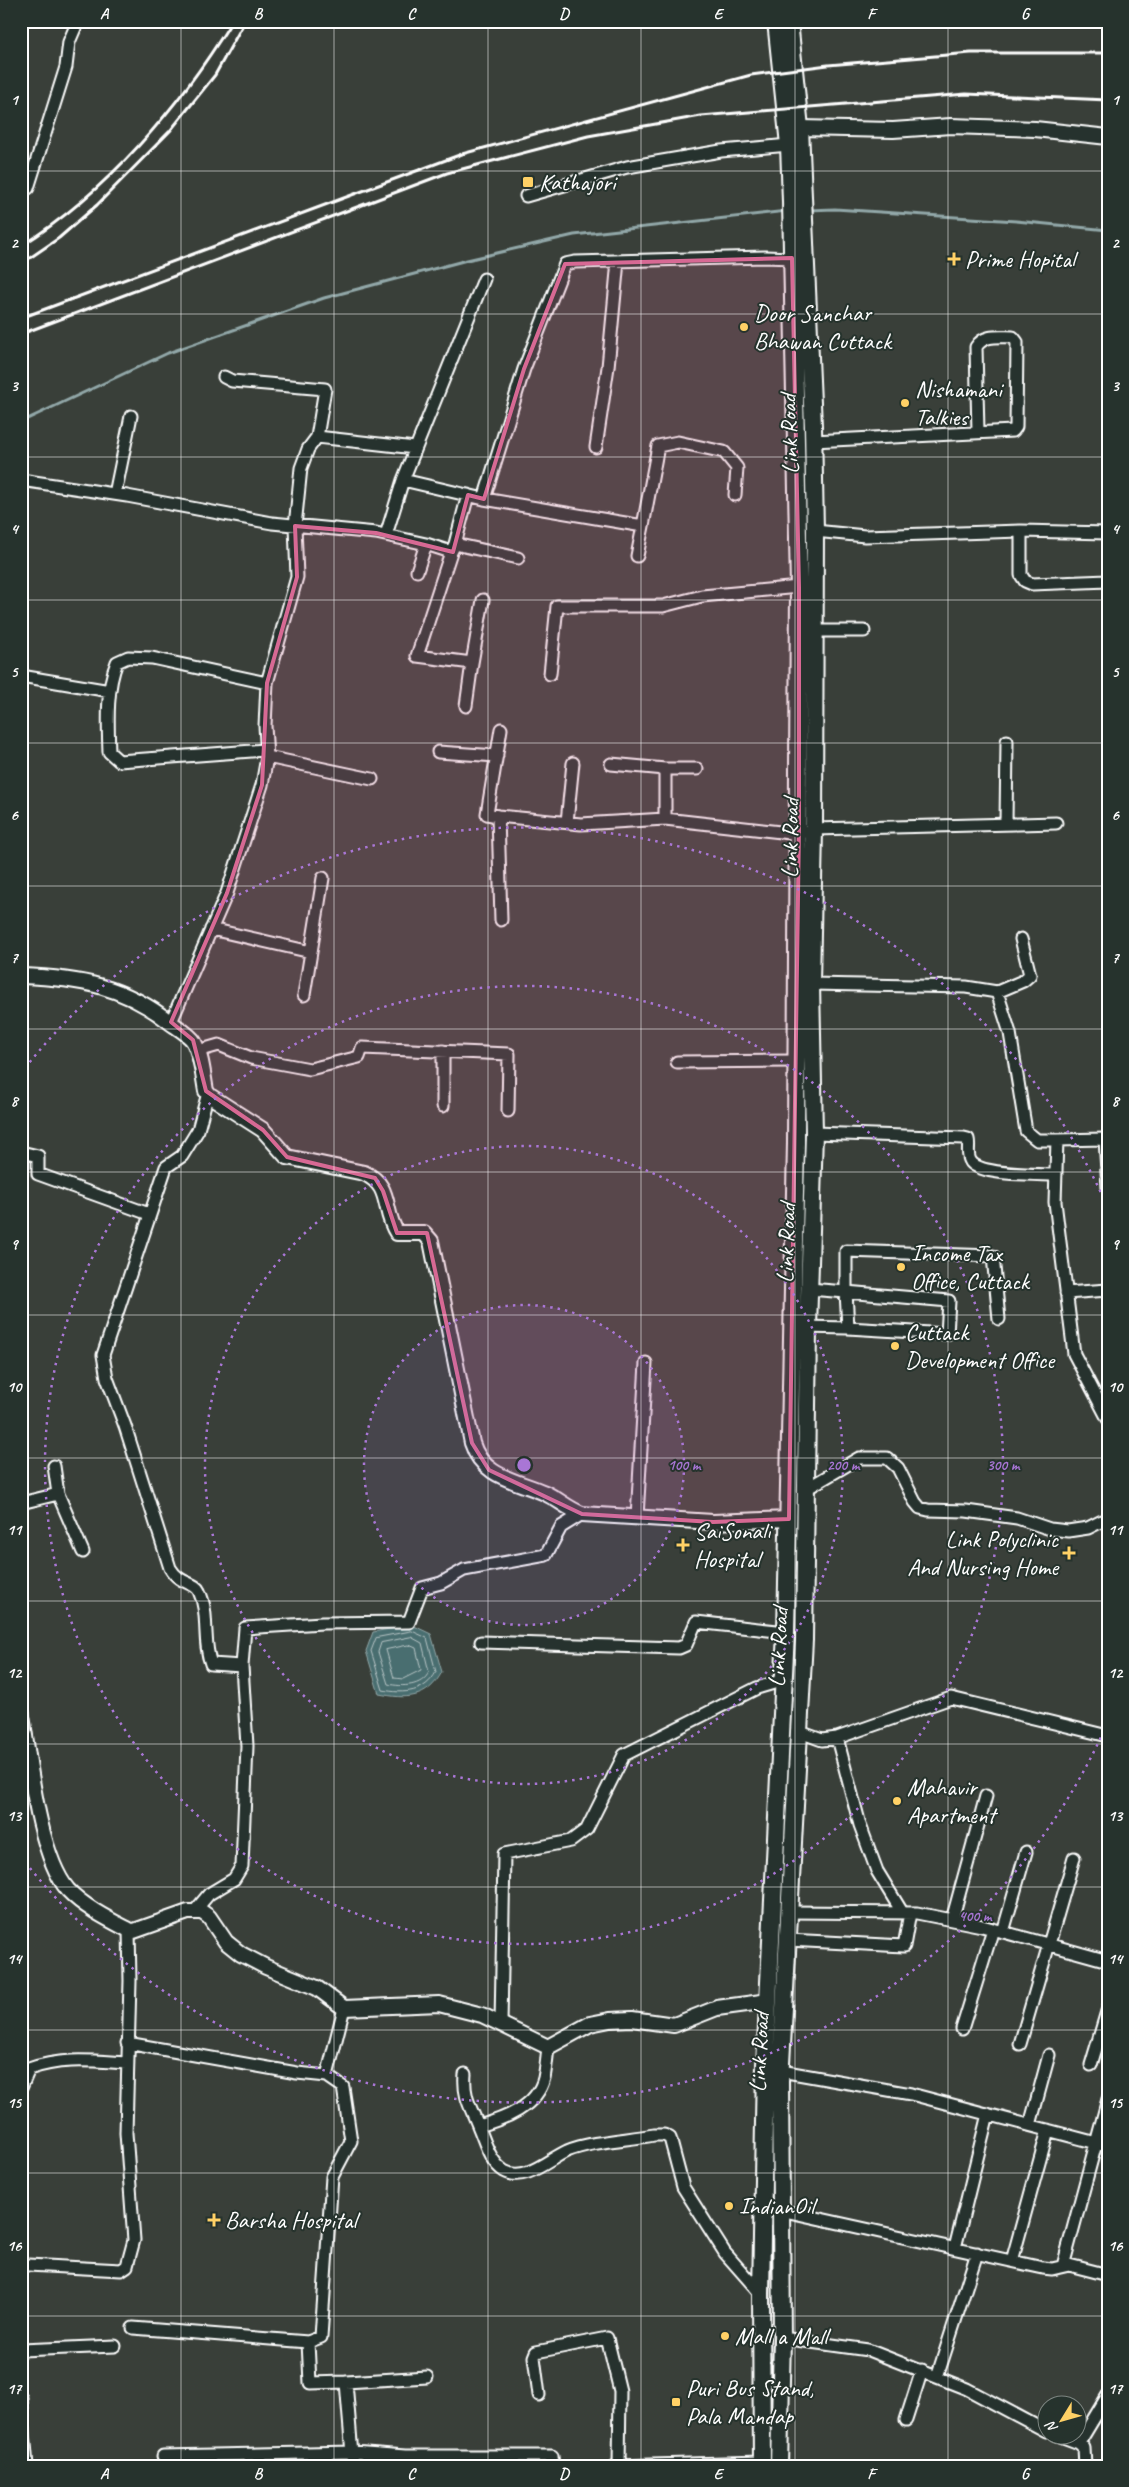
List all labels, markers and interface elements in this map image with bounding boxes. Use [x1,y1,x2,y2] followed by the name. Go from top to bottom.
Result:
[100,4,110,24] text: A
[254,4,264,24] text: B
[407,4,417,24] text: C
[559,4,570,24] text: D
[714,4,725,24] text: E
[867,4,878,24] text: F
[1021,4,1031,24] text: G
[10,90,19,110] text: 1
[1111,90,1120,110] text: 1
[539,167,618,197] place label: Kathajori
[521,175,535,189] marker: Kathajori
[10,233,19,253] text: 2
[1111,233,1120,253] text: 2
[965,244,1079,274] place label: Prime Hopital
[947,252,961,266] marker: Prime Hopital
[754,298,893,356] place label: Door Sanchar Bhawan Cuttack
[738,321,750,333] marker: Door Sanchar Bhawan Cuttack
[915,374,1004,432] place label: Nishamani Talkies
[10,376,19,396] text: 3
[1111,376,1120,396] text: 3
[772,390,805,475] street label: Link Road
[899,397,911,409] marker: Nishamani Talkies
[10,519,19,539] text: 4
[1111,519,1120,539] text: 4
[11,662,20,682] text: 5
[1112,662,1121,682] text: 5
[774,794,806,878] street label: Link Road
[10,805,19,825] text: 6
[1111,805,1120,825] text: 6
[10,948,19,968] text: 7
[1111,948,1120,968] text: 7
[10,1091,19,1111] text: 8
[1111,1091,1120,1111] text: 8
[770,1199,803,1284] street label: Link Road
[10,1234,19,1254] text: 9
[1111,1234,1120,1254] text: 9
[911,1238,1031,1296] place label: Income Tax Office, Cuttack
[895,1261,907,1273] marker: Income Tax Office, Cuttack
[905,1317,1056,1375] place label: Cuttack Development Office
[889,1340,901,1352] marker: Cuttack Development Office
[7,1377,23,1397] text: 10
[1108,1377,1124,1397] text: 10
[515,1456,533,1474] centre of rings
[668,1456,702,1475] text: 100 m
[827,1456,861,1475] text: 200 m
[987,1456,1021,1475] text: 300 m
[694,1516,773,1574] place label: SaiSonali Hospital
[7,1520,23,1540] text: 11
[1108,1520,1124,1540] text: 11
[907,1524,1060,1582] place label: Link Polyclinic And Nursing Home
[676,1538,690,1552] marker: SaiSonali Hospital
[1062,1546,1076,1560] marker: Link Polyclinic And Nursing Home
[761,1603,795,1688] street label: Link Road
[7,1663,23,1683] text: 12
[1108,1663,1124,1683] text: 12
[907,1772,998,1830] place label: Mahavir Apartment
[891,1795,903,1807] marker: Mahavir Apartment
[7,1806,23,1826] text: 13
[1108,1806,1124,1826] text: 13
[959,1907,993,1926] text: 400 m
[7,1949,23,1969] text: 14
[1108,1949,1124,1969] text: 14
[742,2008,776,2093] street label: Link Road
[7,2093,23,2113] text: 15
[1108,2093,1124,2113] text: 15
[739,2191,818,2221] place label: IndianOil
[723,2200,735,2212] marker: IndianOil
[225,2205,360,2235] place label: Barsha Hospital
[207,2213,221,2227] marker: Barsha Hospital
[7,2236,23,2256] text: 16
[1108,2236,1124,2256] text: 16
[735,2321,831,2351] place label: Mall a Mall
[719,2330,731,2342] marker: Mall a Mall
[686,2373,814,2431] place label: Puri Bus Stand, Pala Mandap
[7,2379,23,2399] text: 17
[1108,2379,1124,2399] text: 17
[1036,2394,1086,2444] north arrow
[670,2396,682,2408] marker: Puri Bus Stand, Pala Mandap
[1041,2417,1061,2436] text: N
[100,2464,110,2484] text: A
[254,2464,264,2484] text: B
[407,2464,417,2484] text: C
[559,2464,570,2484] text: D
[714,2464,725,2484] text: E
[867,2464,878,2484] text: F
[1021,2464,1031,2484] text: G

